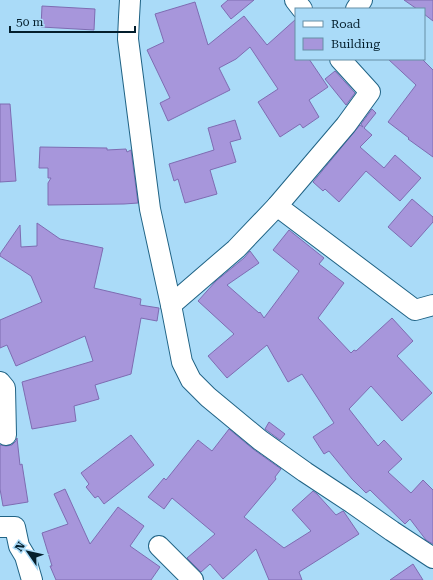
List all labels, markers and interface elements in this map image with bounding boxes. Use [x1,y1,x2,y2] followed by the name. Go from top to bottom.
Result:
[10,8,135,34] scale bar
[295,8,425,60] legend
[16,15,43,29] text: 50 m
[331,17,361,31] text: Road
[331,37,380,51] text: Building
[8,532,48,572] north arrow
[12,539,28,554] text: N

